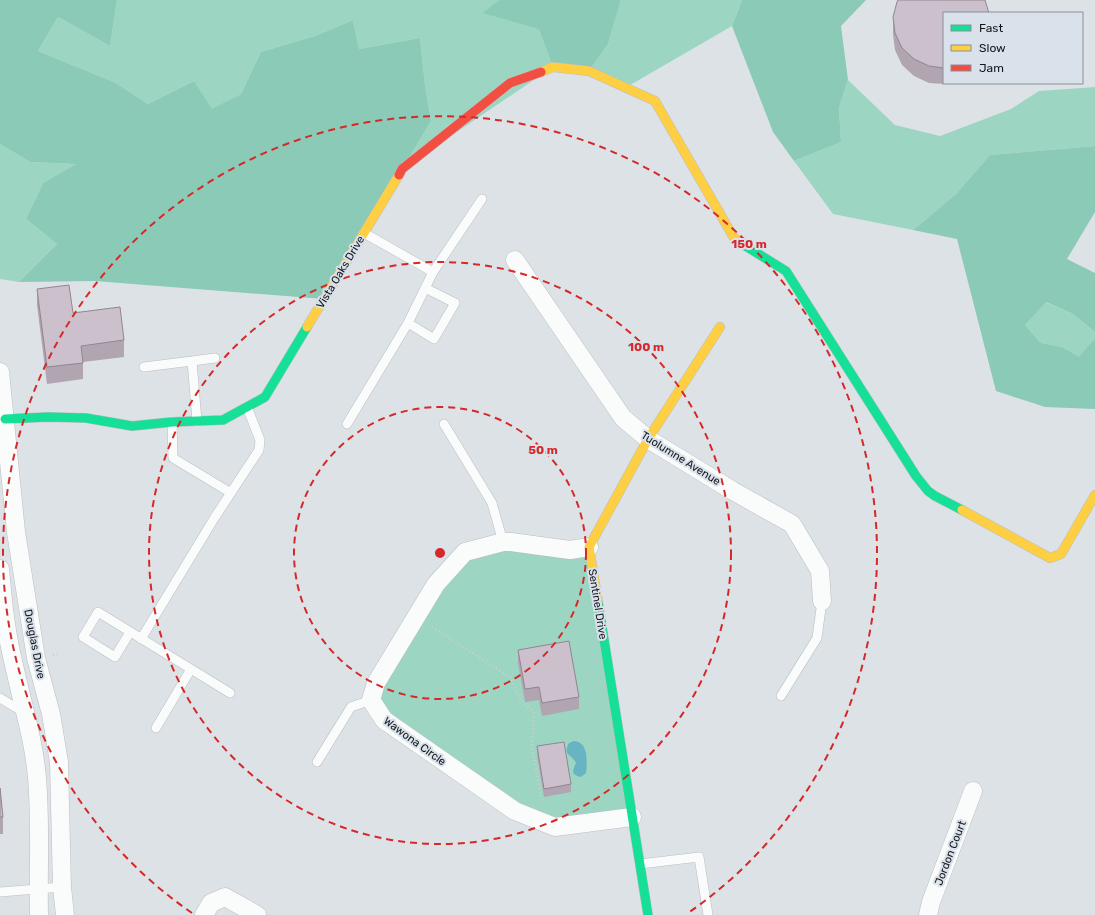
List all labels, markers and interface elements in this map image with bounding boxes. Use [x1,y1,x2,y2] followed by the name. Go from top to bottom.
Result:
[943,12,1083,84] legend
[979,21,1003,35] text: Fast
[979,41,1006,55] text: Slow
[979,61,1004,75] text: Jam
[314,234,367,311] street label: Vista Oaks Drive
[731,237,767,251] text: 150 m
[628,340,664,354] text: 100 m
[639,429,723,488] street label: Tuolumne Avenue
[528,443,558,457] text: 50 m
[433,546,447,560] centre of rings
[586,568,609,640] street label: Sentinel Drive
[21,608,48,680] street label: Douglas Drive
[381,714,448,768] street label: Wawona Circle
[932,818,969,887] street label: Jordon Court

